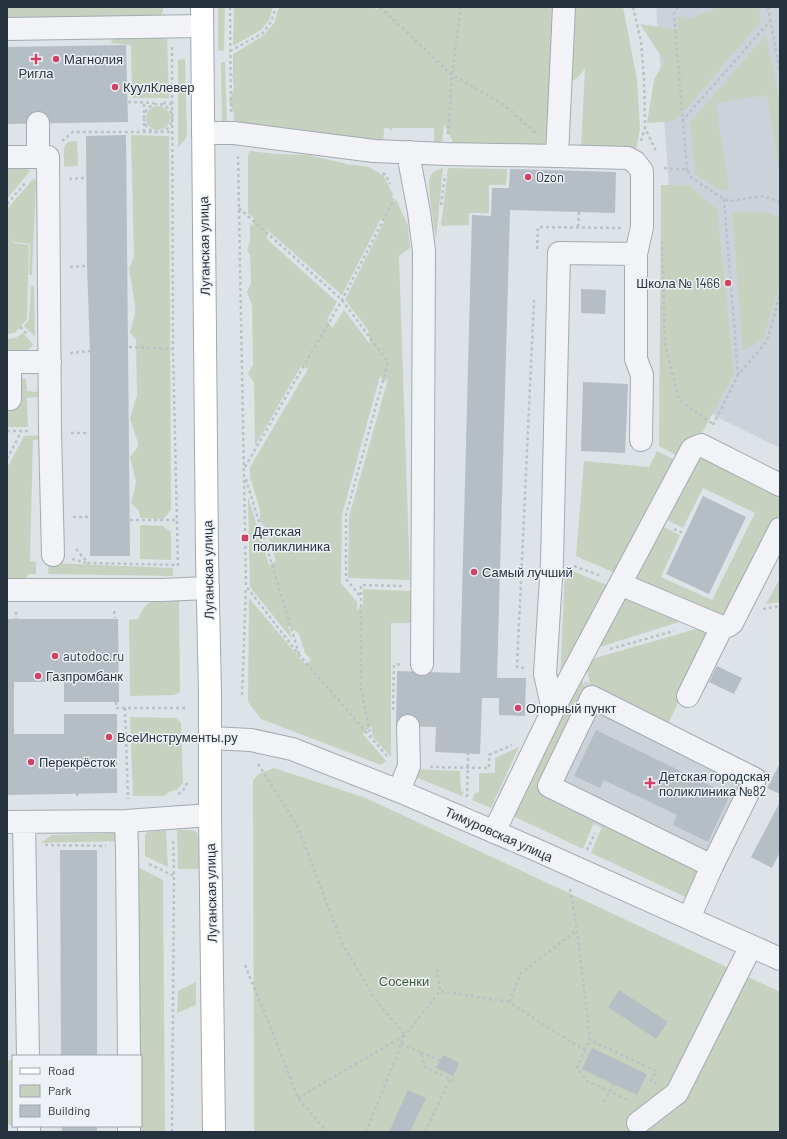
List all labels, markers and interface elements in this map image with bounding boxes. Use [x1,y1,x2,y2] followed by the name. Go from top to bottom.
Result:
[64,51,123,67] place label: Магнолия
[31,54,41,64] marker: Ригла
[51,54,61,64] marker: Магнолия
[18,65,54,81] place label: Ригла
[123,79,194,95] place label: КуулКлевер
[110,82,120,92] marker: КуулКлевер
[536,169,564,185] place label: Ozon
[523,172,533,182] marker: Ozon
[195,196,213,296] street label: Луганская улица
[636,275,720,291] place label: Школа № 1466
[723,278,733,288] marker: Школа № 1466
[199,520,217,620] street label: Луганская улица
[253,523,331,554] place label: Детская поликлиника
[240,533,250,543] marker: Детская поликлиника
[482,564,573,580] place label: Самый лучший
[469,567,479,577] marker: Самый лучший
[63,648,124,664] place label: autodoc.ru
[50,651,60,661] marker: autodoc.ru
[46,668,123,684] place label: Газпромбанк
[33,671,43,681] marker: Газпромбанк
[526,700,617,716] place label: Опорный пункт
[513,703,523,713] marker: Опорный пункт
[117,729,238,745] place label: ВсеИнструменты.ру
[104,732,114,742] marker: ВсеИнструменты.ру
[39,754,116,770] place label: Перекрёсток
[26,757,36,767] marker: Перекрёсток
[659,768,770,799] place label: Детская городская поликлиника №82
[644,777,656,789] marker: Детская городская поликлиника №82
[443,803,556,865] street label: Тимуровская улица
[202,843,220,943] street label: Луганская улица
[379,973,429,989] park label: Сосенки
[12,1055,142,1127] legend
[48,1063,75,1077] text: Road
[48,1083,72,1097] text: Park
[48,1103,90,1117] text: Building

